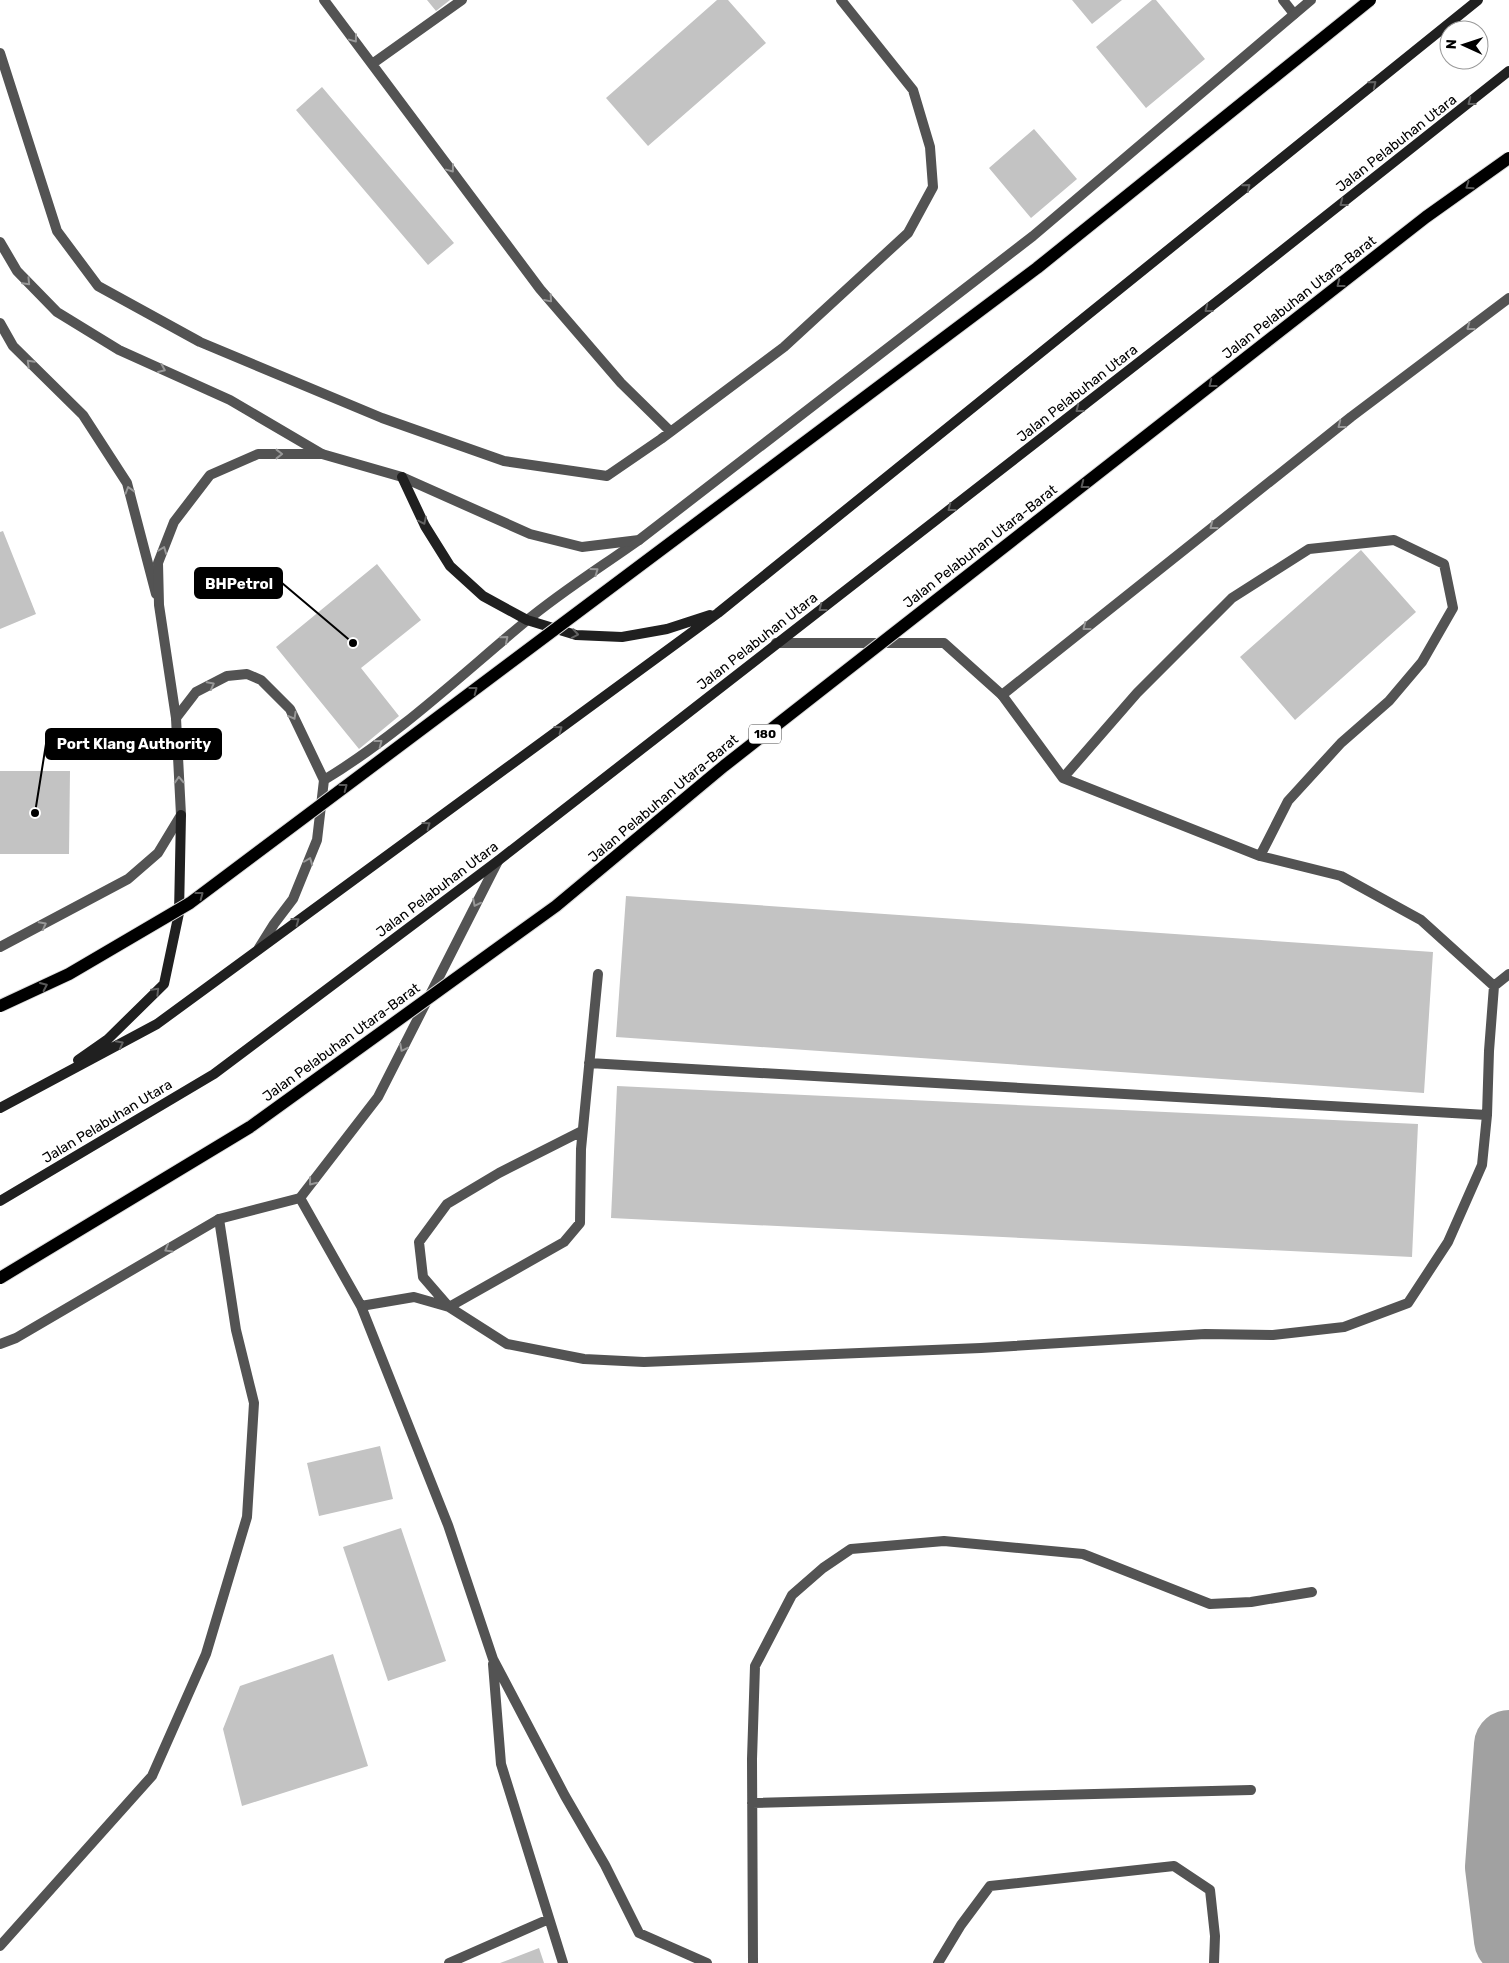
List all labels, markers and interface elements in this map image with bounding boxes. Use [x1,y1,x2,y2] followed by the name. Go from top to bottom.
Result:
[1439,20,1489,70] north arrow
[348,33,356,42] one-way arrow
[1443,39,1460,50] text: N
[1367,82,1376,90] one-way arrow
[1333,91,1460,196] street label: Jalan Pelabuhan Utara
[1468,96,1477,104] one-way arrow
[445,163,454,173] one-way arrow
[1465,180,1475,189] one-way arrow
[1241,184,1250,192] one-way arrow
[1340,197,1349,206] one-way arrow
[1219,232,1380,363] street label: Jalan Pelabuhan Utara-Barat
[21,276,30,285] one-way arrow
[1337,279,1346,287] one-way arrow
[543,293,552,302] one-way arrow
[1205,304,1214,312] one-way arrow
[1466,321,1476,330] one-way arrow
[1014,341,1141,446] street label: Jalan Pelabuhan Utara
[27,360,36,369] one-way arrow
[157,363,166,374] one-way arrow
[1209,379,1218,387] one-way arrow
[1076,403,1085,411] one-way arrow
[1338,420,1347,428] one-way arrow
[276,449,283,459] one-way arrow
[1081,479,1090,487] one-way arrow
[900,481,1061,612] street label: Jalan Pelabuhan Utara-Barat
[124,486,134,495] one-way arrow
[947,502,957,511] one-way arrow
[416,516,427,525] one-way arrow
[1210,521,1219,530] one-way arrow
[157,546,167,555] one-way arrow
[195,568,282,598] callout: BHPetrol
[589,568,599,577] one-way arrow
[205,575,273,593] text: BHPetrol
[694,589,821,694] street label: Jalan Pelabuhan Utara
[819,602,828,610] one-way arrow
[1083,622,1092,630] one-way arrow
[571,628,579,638] one-way arrow
[499,636,508,645] one-way arrow
[206,681,215,691] one-way arrow
[468,687,478,696] one-way arrow
[287,710,297,719] one-way arrow
[749,724,781,744] road number: 180
[553,726,562,735] one-way arrow
[46,729,221,759] callout: Port Klang Authority
[585,730,742,866] street label: Jalan Pelabuhan Utara-Barat
[57,735,211,753] text: Port Klang Authority
[373,740,382,748] one-way arrow
[174,776,185,784] one-way arrow
[338,785,347,793] one-way arrow
[421,822,431,831] one-way arrow
[373,838,502,941] street label: Jalan Pelabuhan Utara
[303,857,314,866] one-way arrow
[194,893,203,901] one-way arrow
[472,898,482,907] one-way arrow
[290,918,300,927] one-way arrow
[38,921,47,931] one-way arrow
[259,979,424,1105] street label: Jalan Pelabuhan Utara-Barat
[39,982,48,992] one-way arrow
[151,988,160,997] one-way arrow
[115,1040,124,1050] one-way arrow
[399,1043,409,1052] one-way arrow
[39,1076,175,1167] street label: Jalan Pelabuhan Utara
[310,1176,318,1185] one-way arrow
[165,1242,174,1252] one-way arrow

